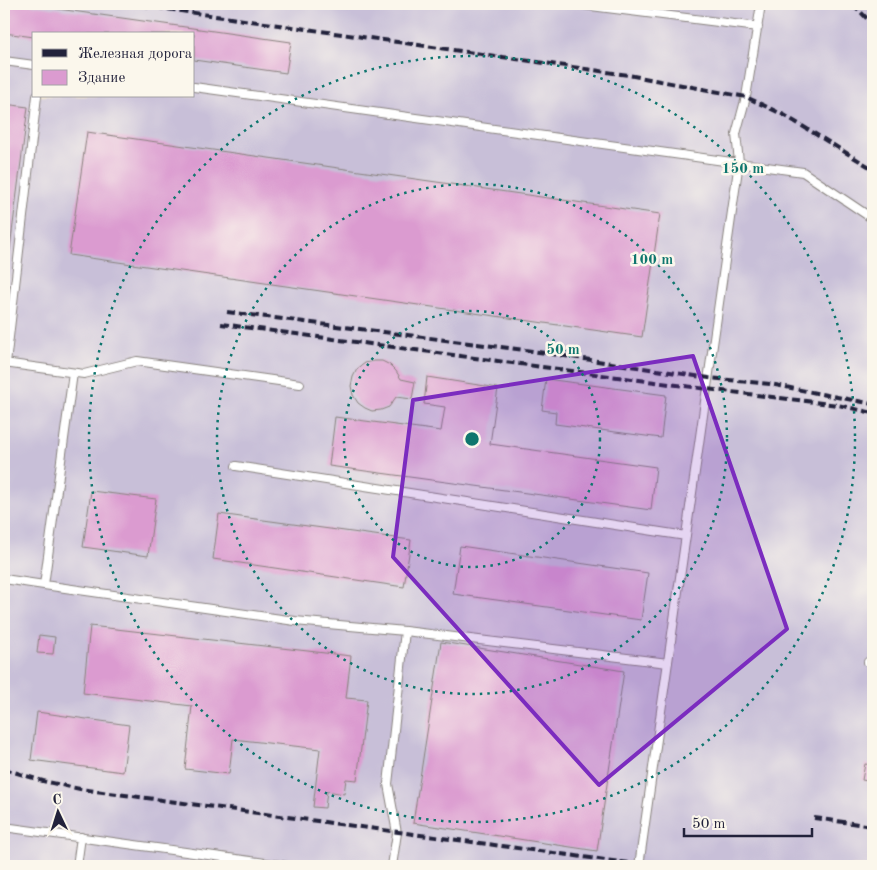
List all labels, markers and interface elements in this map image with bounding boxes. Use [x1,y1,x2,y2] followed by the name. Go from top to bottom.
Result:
[32,32,195,98] legend
[78,47,193,62] text: Железная дорога
[78,71,125,86] text: Здание
[722,162,764,177] text: 150 m
[631,253,673,268] text: 100 m
[546,343,580,358] text: 50 m
[463,430,481,448] centre of rings
[32,788,82,838] north arrow
[52,793,62,807] text: С
[684,805,812,837] scale bar
[692,817,726,832] text: 50 m

